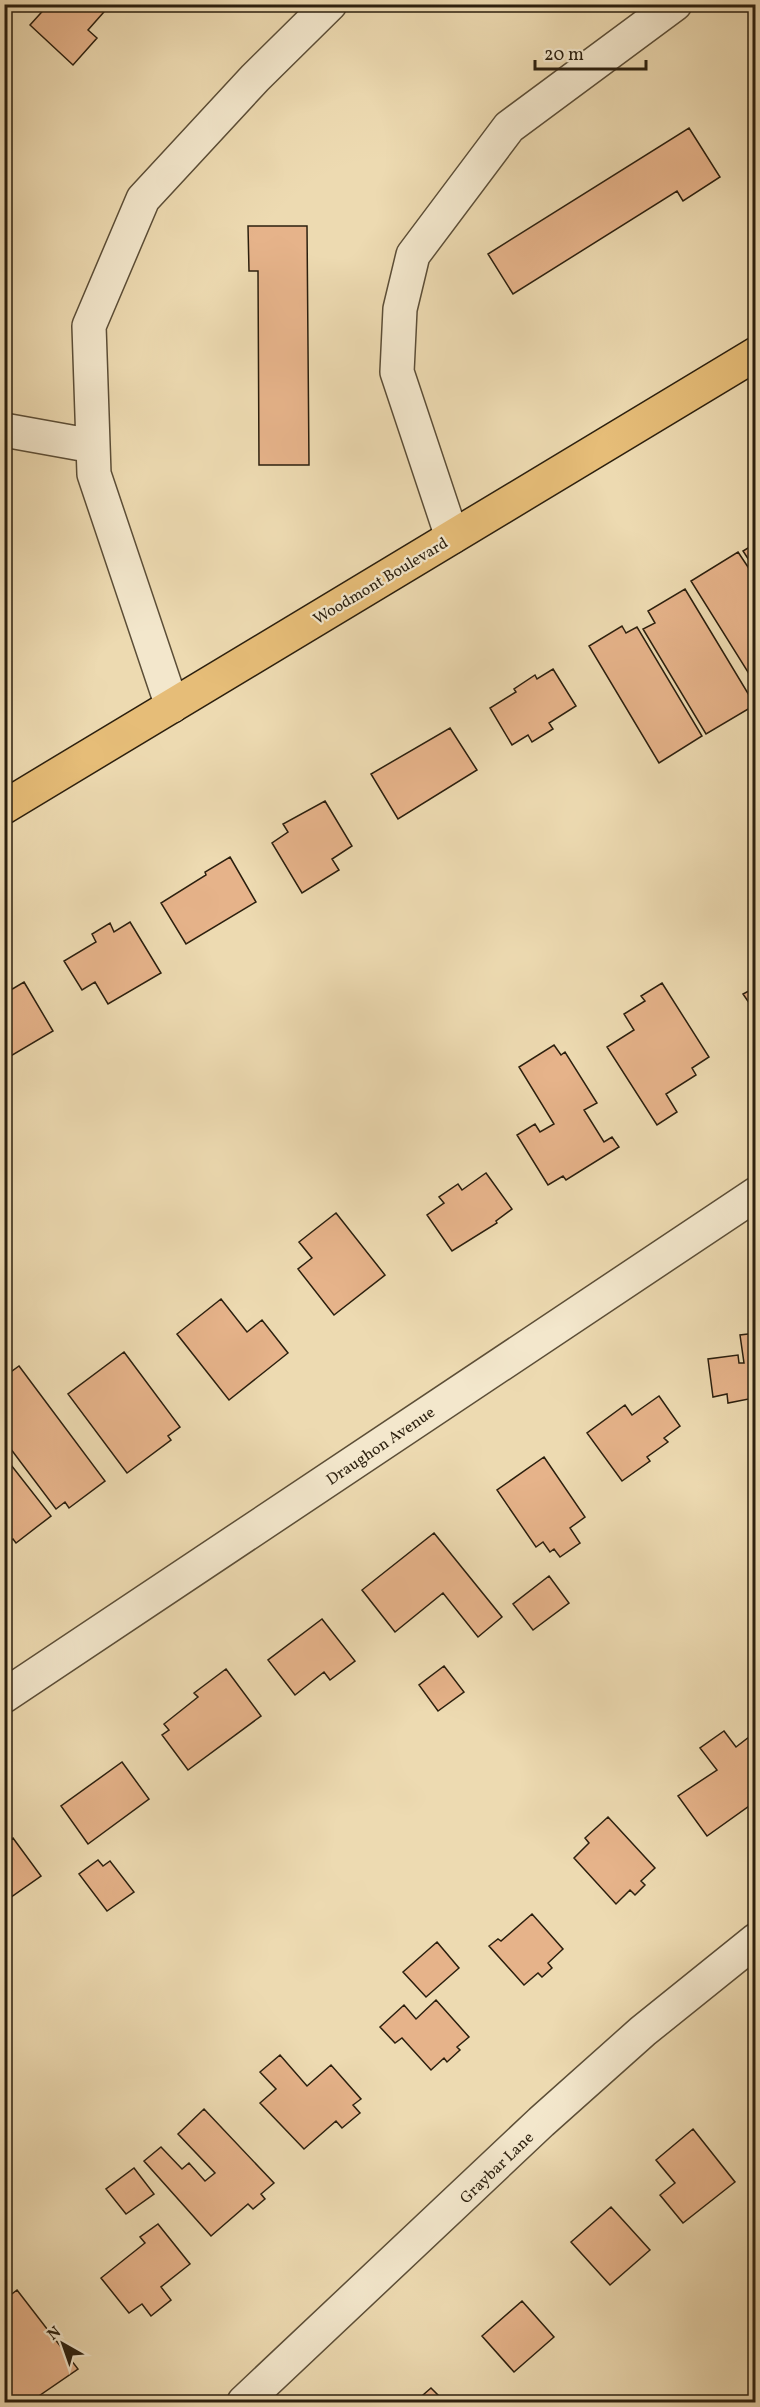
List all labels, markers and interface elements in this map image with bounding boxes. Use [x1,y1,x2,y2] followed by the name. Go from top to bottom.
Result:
[535,33,646,71] scale bar
[544,43,584,68] text: 20 m
[309,533,453,631] street label: Woodmont Boulevard
[322,1402,440,1491] street label: Draughon Avenue
[455,2127,539,2209] street label: Graybar Lane
[33,2314,93,2374] north arrow
[43,2322,66,2346] text: N

